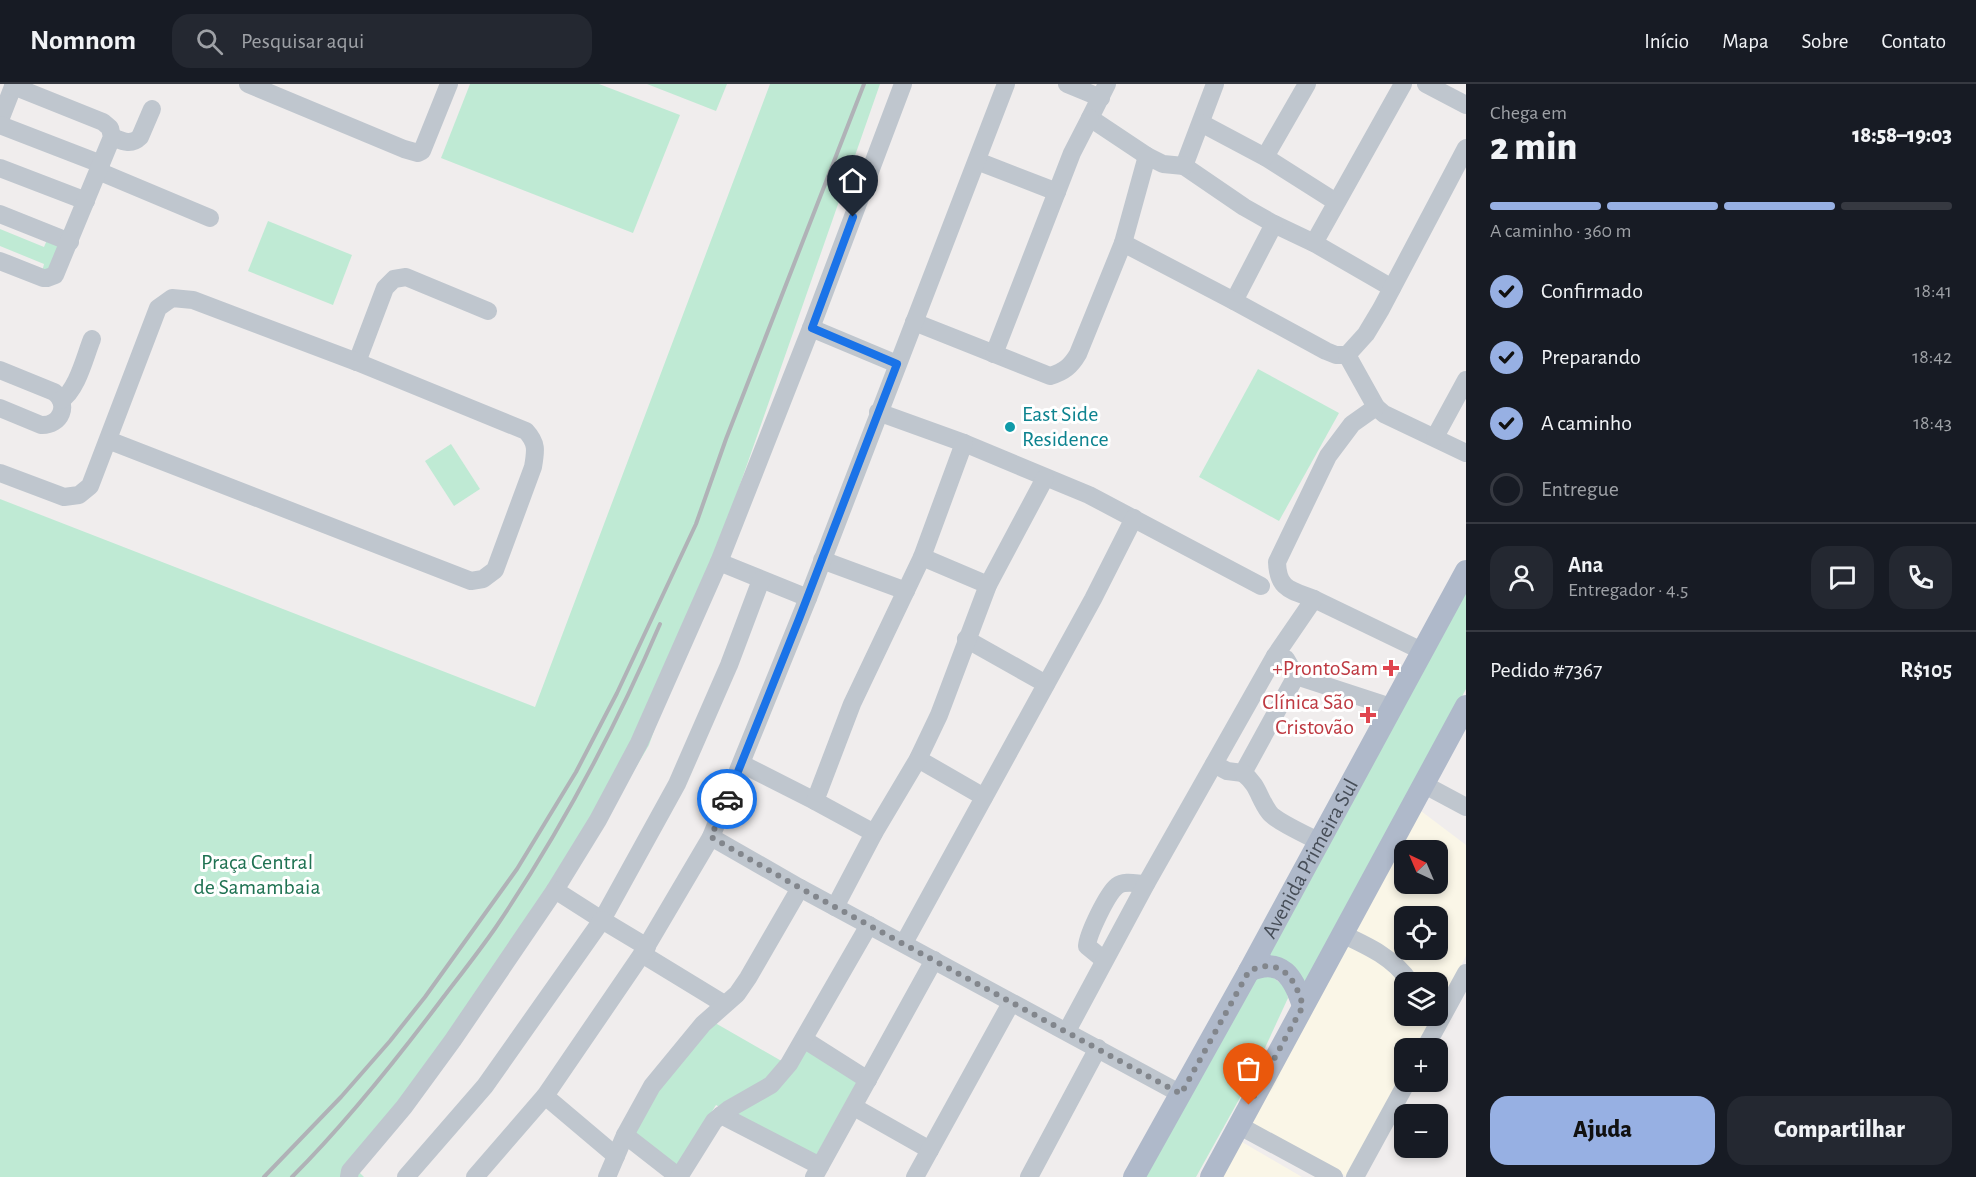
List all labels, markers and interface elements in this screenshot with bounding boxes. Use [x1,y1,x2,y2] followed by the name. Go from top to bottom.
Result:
[172,14,592,68] search box
[193,25,226,58] icon: search
[30,27,136,55] text: Nomnom
[241,30,364,52] text: Pesquisar aqui
[1644,31,1689,52] text: Início
[1722,31,1769,52] text: Mapa
[1802,31,1848,52] text: Sobre
[1881,31,1946,52] text: Contato
[1490,103,1567,123] text: Chega em
[1852,124,1952,146] text: 18:58–19:03
[1490,128,1577,167] text: 2 min
[827,155,878,217] pin
[836,164,869,197] icon: home
[1490,221,1631,241] text: A caminho · 360 m
[1490,275,1523,308] icon: check
[1541,280,1643,302] text: Confirmado
[1915,281,1952,301] text: 18:41
[1490,341,1523,374] icon: check
[1541,346,1641,368] text: Preparando
[1912,347,1952,367] text: 18:42
[1022,403,1109,450] place label: East Side Residence
[1490,407,1523,440] icon: check
[1541,412,1632,434] text: A caminho
[1913,413,1952,433] text: 18:43
[1003,420,1017,434] marker: East Side Residence
[1541,478,1619,500] text: Entregue
[1490,546,1553,609] button: person
[1811,546,1874,609] button: chat
[1889,546,1952,609] button: phone
[1568,554,1603,576] text: Ana
[1568,580,1688,600] text: Entregador · 4.5
[1272,657,1378,679] place label: +ProntoSam
[1382,659,1400,677] marker: +ProntoSam
[1490,659,1602,681] text: Pedido #7367
[1900,659,1952,681] text: R$105
[1262,691,1354,738] place label: Clínica São Cristovão
[1359,706,1377,724] marker: Clínica São Cristovão
[697,769,757,829] courier
[1258,775,1362,942] street label: Avenida Primeira Sul
[711,783,744,816] icon: car
[1394,840,1448,894] north arrow
[1394,840,1448,1158] map controls
[193,851,321,898] park label: Praça Central de Samambaia
[1394,906,1448,960] button: locate
[1394,972,1448,1026] button: layers
[1394,1038,1448,1092] button: +
[1223,1043,1274,1105] pin
[1232,1052,1265,1085] icon: bag
[1490,1096,1715,1165] button: Ajuda
[1727,1096,1952,1165] button: Compartilhar
[1394,1104,1448,1158] button: −

